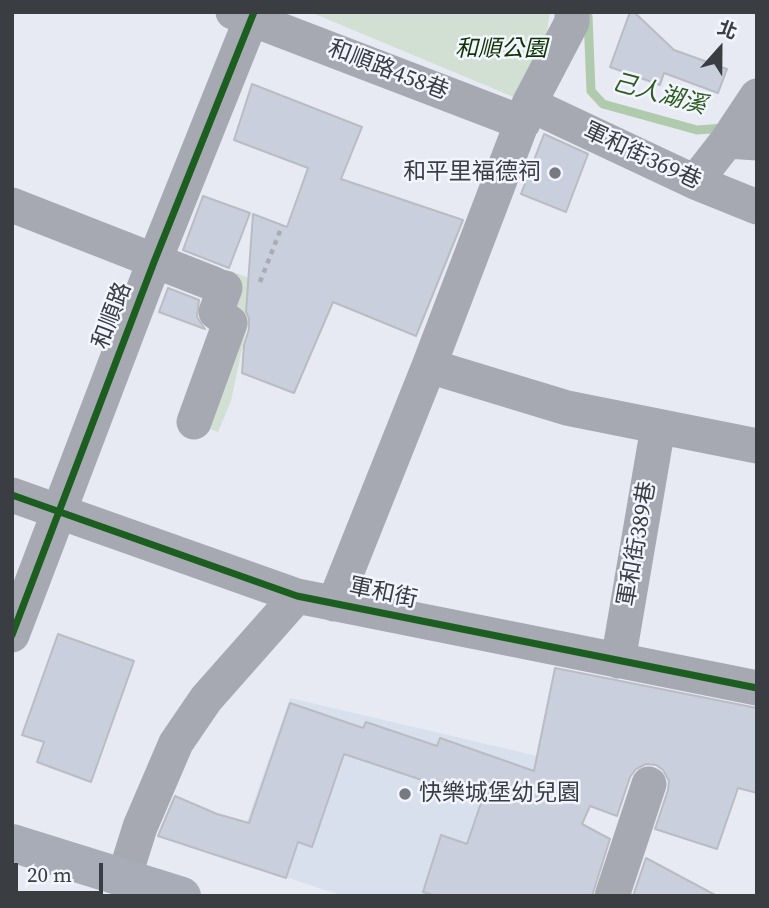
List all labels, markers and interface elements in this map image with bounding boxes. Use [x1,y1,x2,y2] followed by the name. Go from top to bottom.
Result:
[685,14,755,84] north arrow
[714,14,741,45] text: 北
[324,35,452,107] street label: 和順路458巷
[455,36,547,64] park label: 和順公園
[609,69,709,121] water label: 己人湖溪
[579,118,705,196] street label: 軍和街369巷
[403,159,541,187] place label: 和平里福德祠
[547,165,563,181] marker: 和平里福德祠
[88,279,138,353] street label: 和順路
[613,479,663,609] street label: 軍和街389巷
[346,573,420,615] street label: 軍和街
[419,780,580,808] place label: 快樂城堡幼兒園
[397,786,413,802] marker: 快樂城堡幼兒園
[18,848,107,892] scale bar
[27,860,72,889] text: 20 m

